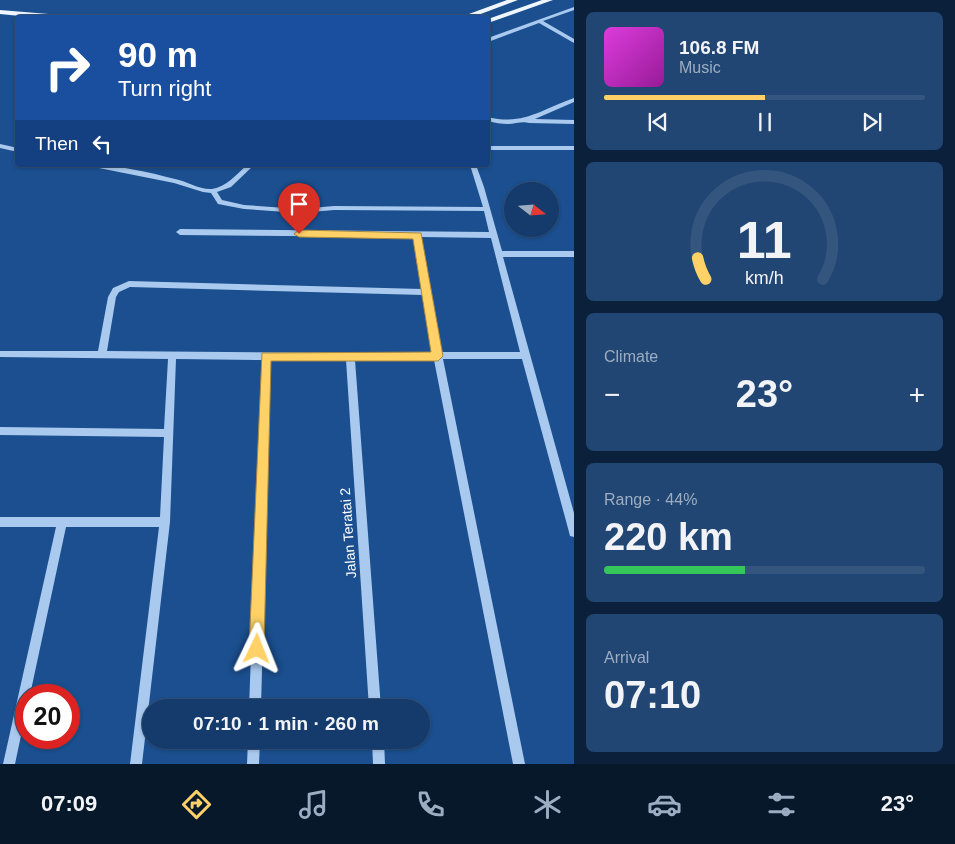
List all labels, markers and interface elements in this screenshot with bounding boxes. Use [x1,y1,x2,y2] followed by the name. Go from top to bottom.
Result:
[35,35,100,100] icon: right
[118,35,198,74] text: 90 m
[679,37,759,58] text: 106.8 FM
[679,59,721,76] text: Music
[118,76,211,101] text: Turn right
[644,108,672,136] icon: previous
[751,108,779,136] icon: pause
[858,108,886,136] icon: next
[88,130,116,158] icon: left
[35,133,78,154] text: Then
[504,182,559,238] north arrow
[504,182,559,237] map controls
[278,183,320,234] pin
[285,190,313,218] icon: arrive
[737,211,792,269] text: 11
[745,268,784,288] text: km/h
[604,348,658,365] text: Climate
[736,373,793,415] text: 23°
[604,379,620,410] text: −
[909,379,925,410] text: +
[337,487,359,579] street label: Jalan Teratai 2
[604,491,697,508] text: Range · 44%
[604,516,733,558] text: 220 km
[230,622,282,674] position arrow
[604,649,649,666] text: Arrival
[604,674,701,716] text: 07:10
[15,684,80,749] speed limit sign: 20
[193,713,379,734] text: 07:10 · 1 min · 260 m
[179,787,214,822] icon: directions
[296,787,331,822] icon: music
[413,787,448,822] icon: phone
[530,787,565,822] icon: climate
[647,787,682,822] icon: car
[764,787,799,822] icon: filters
[41,791,97,816] text: 07:09
[881,791,914,816] text: 23°

